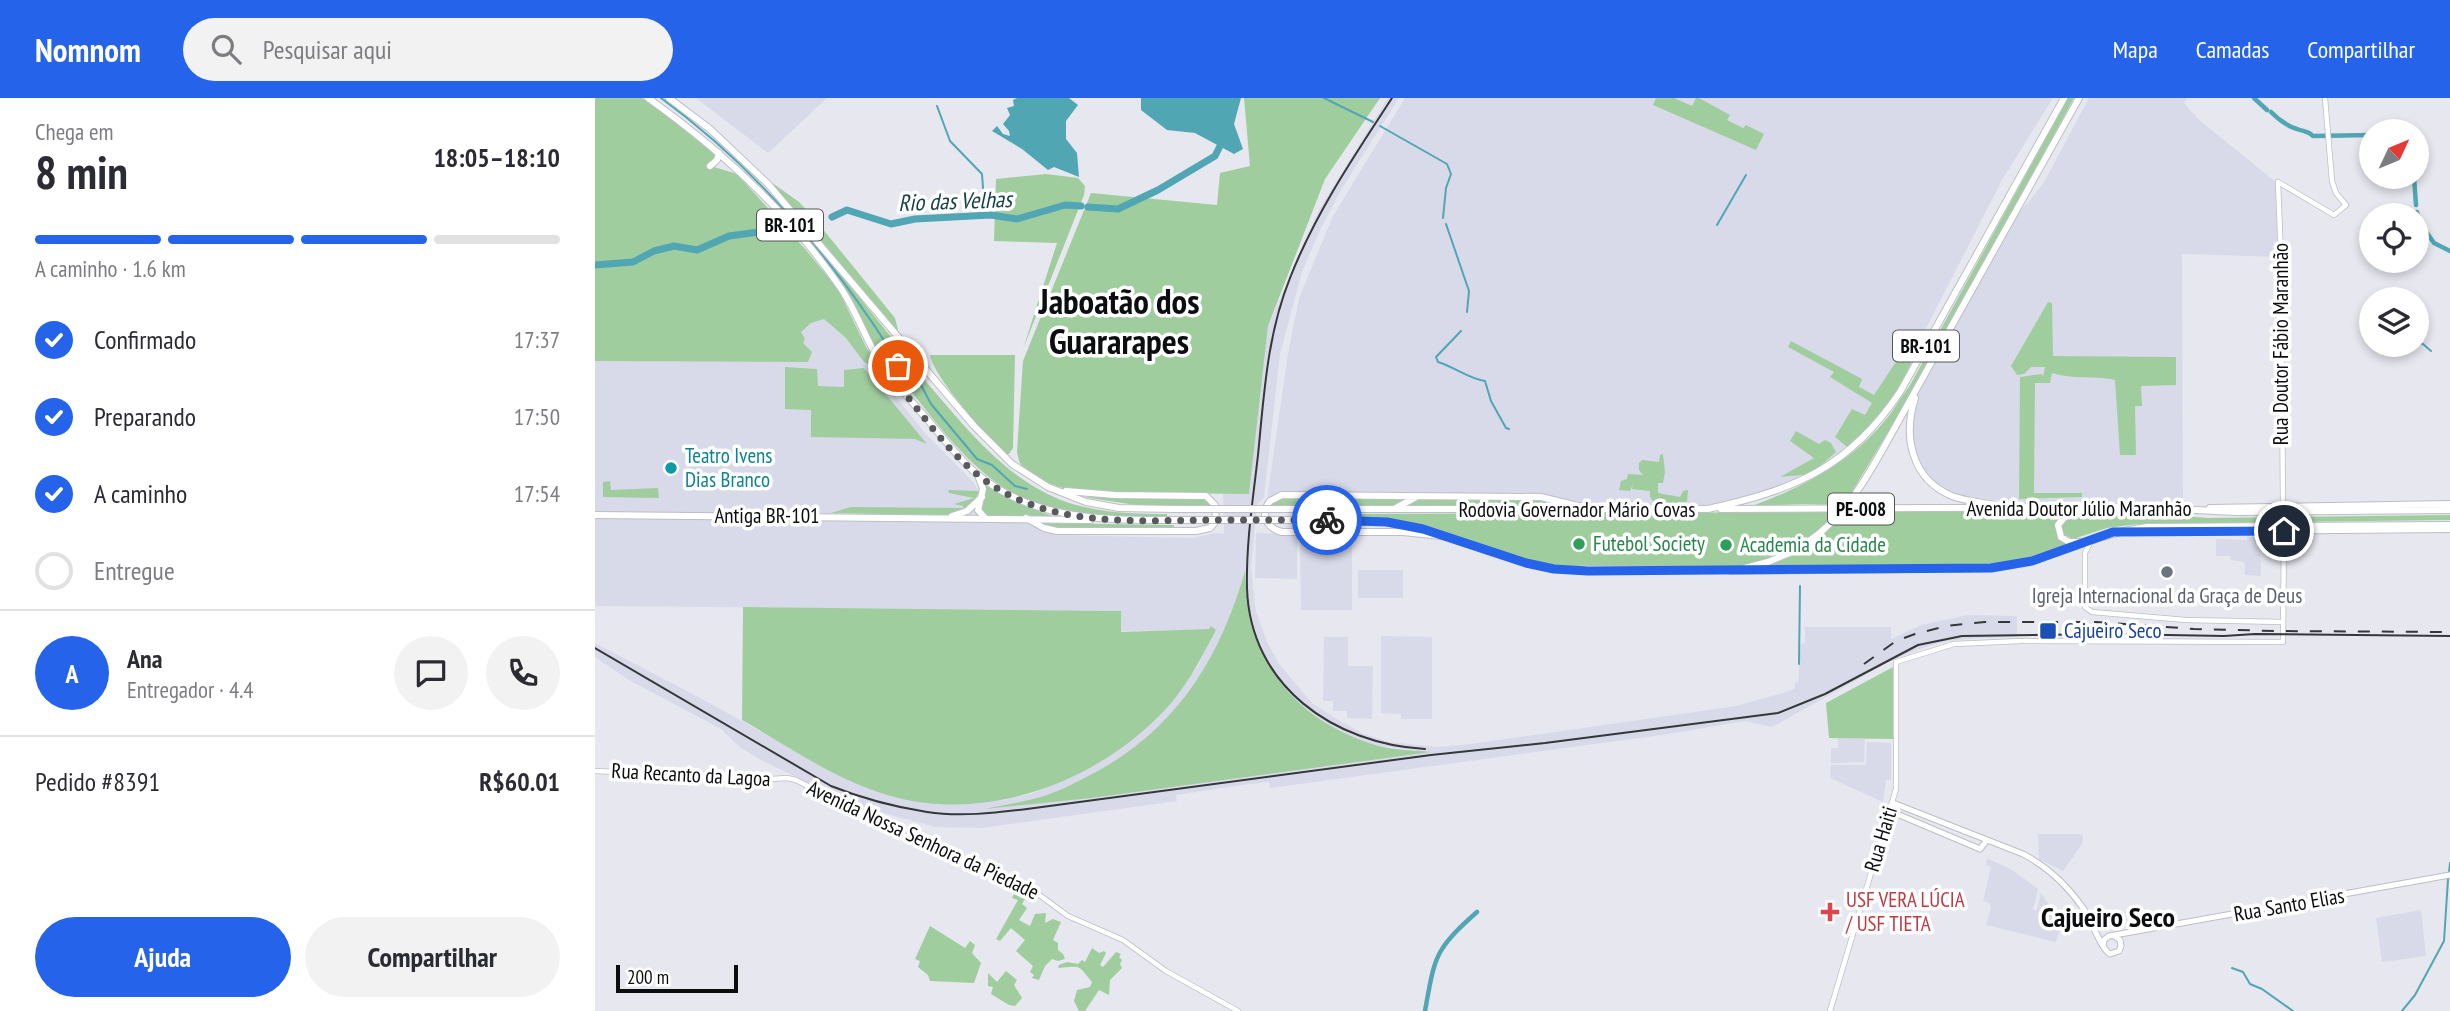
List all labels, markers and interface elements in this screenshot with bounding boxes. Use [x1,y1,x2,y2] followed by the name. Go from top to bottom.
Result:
[183,18,673,81] search box
[35,28,141,71] text: Nomnom
[207,30,245,68] icon: search
[263,33,392,66] text: Pesquisar aqui
[2113,34,2158,65] text: Mapa
[2196,34,2269,65] text: Camadas
[2307,34,2415,65] text: Compartilhar
[35,117,113,146] text: Chega em
[2359,119,2429,189] north arrow
[2359,119,2429,357] map controls
[433,141,560,174] text: 18:05–18:10
[35,142,128,202] text: 8 min
[898,184,1014,217] water label: Rio das Velhas
[2359,203,2429,273] button: locate
[757,209,823,240] road number: BR-101
[2267,243,2294,445] street label: Rua Doutor Fábio Maranhão
[35,254,186,283] text: A caminho · 1.6 km
[1038,278,1199,364] district label: Jaboatão dos Guararapes
[2359,287,2429,357] button: layers
[35,321,73,359] icon: check
[94,323,196,356] text: Confirmado
[514,325,560,354] text: 17:37
[1893,330,1959,362] road number: BR-101
[868,336,928,396] pin
[879,347,917,385] icon: bag
[35,398,73,436] icon: check
[94,400,196,433] text: Preparando
[514,402,560,431] text: 17:50
[685,442,772,493] place label: Teatro Ivens Dias Branco
[663,460,679,476] marker: Teatro Ivens Dias Branco
[35,475,73,513] icon: check
[94,477,187,510] text: A caminho
[514,479,560,508] text: 17:54
[1292,485,1362,555] courier
[1828,494,1894,524] road number: PE-008
[1967,495,2191,522] street label: Avenida Doutor Júlio Maranhão
[1459,496,1695,523] street label: Rodovia Governador Mário Covas
[1308,501,1346,539] icon: bike
[2254,501,2314,561] pin
[714,502,820,529] street label: Antiga BR-101
[2265,512,2303,550] icon: home
[1593,530,1705,557] place label: Futebol Society
[1740,531,1886,558] place label: Academia da Cidade
[1571,536,1587,552] marker: Futebol Society
[1718,537,1734,553] marker: Academia da Cidade
[94,554,175,587] text: Entregue
[2159,564,2175,580] marker: Igreja Internacional da Graça de Deus
[2032,582,2302,609] place label: Igreja Internacional da Graça de Deus
[2064,617,2162,644] place label: Cajueiro Seco
[2038,621,2058,641] marker: Cajueiro Seco
[394,636,468,710] button: chat
[486,636,560,710] button: phone
[127,642,162,675] text: Ana
[65,657,79,690] text: A
[127,675,254,704] text: Entregador · 4.4
[611,757,771,792] street label: Rua Recanto da Lagoa
[35,765,160,798] text: Pedido #8391
[479,765,560,798] text: R$60.01
[803,774,1044,905] street label: Avenida Nossa Senhora da Piedade
[1858,803,1903,875] street label: Rua Haiti
[2232,882,2346,928] street label: Rua Santo Elias
[1845,886,1965,937] place label: USF VERA LÚCIA / USF TIETA
[2041,898,2175,935] district label: Cajueiro Seco
[1820,902,1840,922] marker: USF VERA LÚCIA / USF TIETA
[35,917,291,997] button: Ajuda
[305,917,560,997] button: Compartilhar
[616,962,739,994] scale bar
[627,965,669,989] text: 200 m

